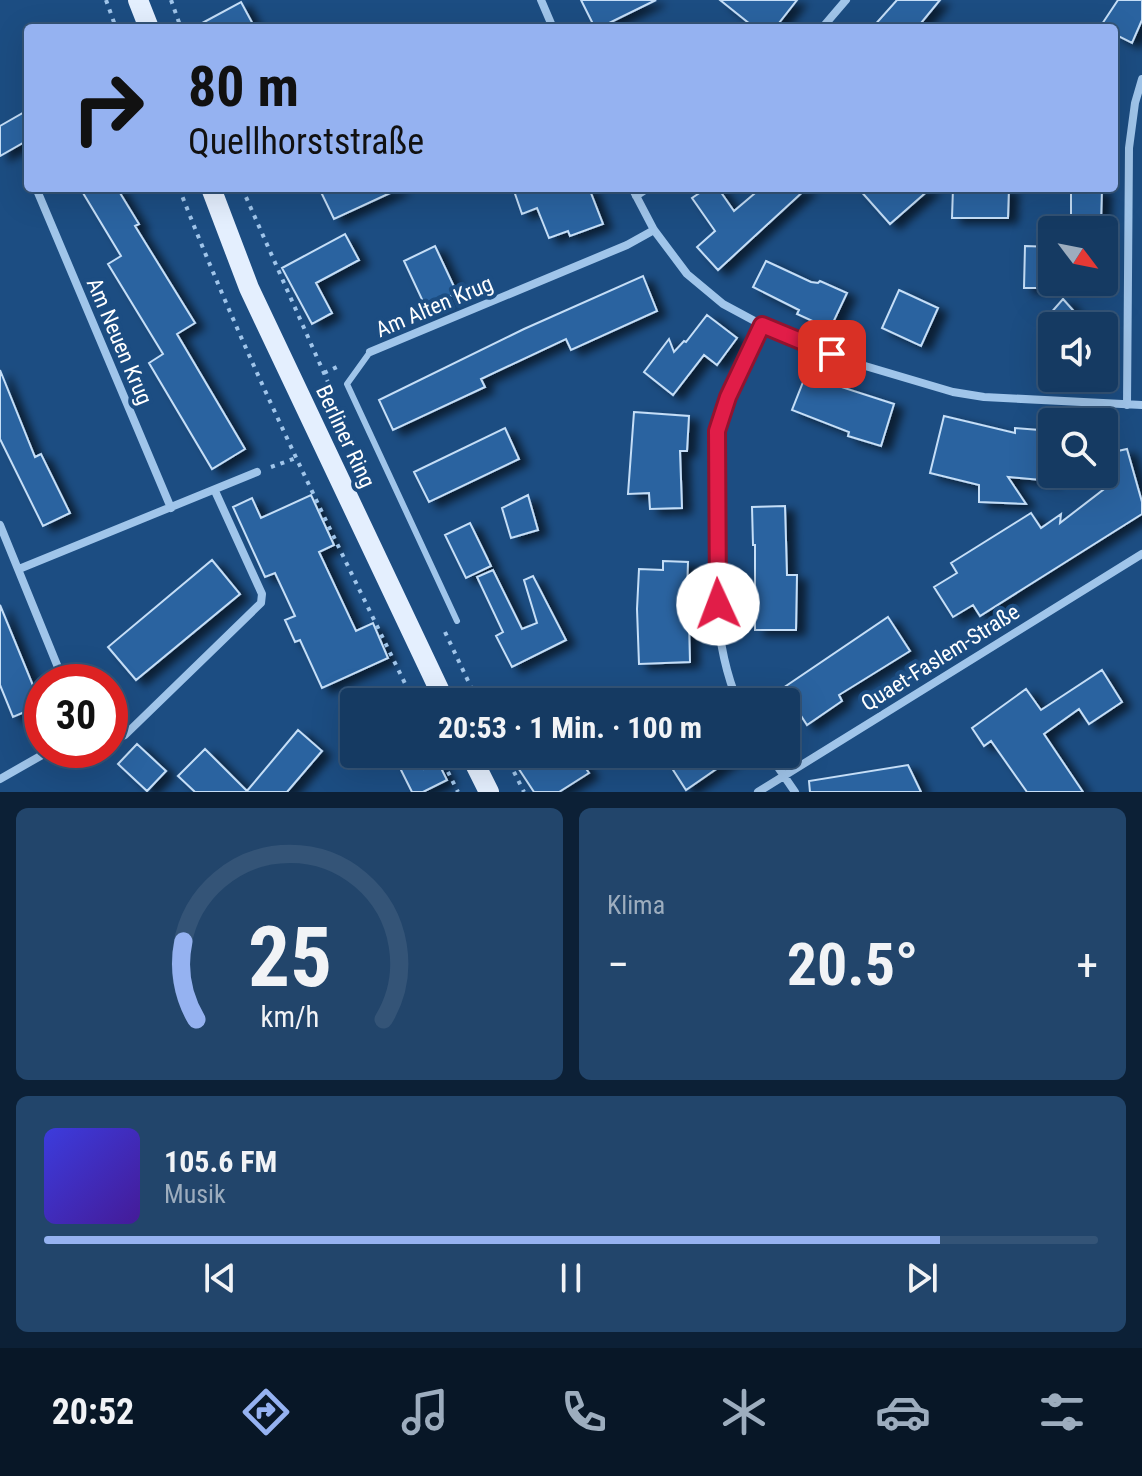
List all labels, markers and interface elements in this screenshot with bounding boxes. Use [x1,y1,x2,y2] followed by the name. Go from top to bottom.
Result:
[188,54,299,120] text: 80 m
[56,56,160,160] icon: right
[188,121,424,163] text: Quellhorststraße
[1038,216,1118,296] north arrow
[1038,216,1118,488] map controls
[372,271,496,342] street label: Am Alten Krug
[82,274,157,408] street label: Am Neuen Krug
[1038,312,1118,392] button: sound
[798,320,866,388] pin
[810,332,854,376] icon: arrive
[311,381,380,491] street label: Berliner Ring
[1038,408,1118,488] button: search
[676,562,760,646] position arrow
[857,599,1024,716] street label: Quaet-Faslem-Straße
[24,664,128,768] speed limit sign: 30
[438,710,702,745] text: 20:53 · 1 Min. · 100 m
[607,890,665,920] text: Klima
[247,909,332,1006] text: 25
[787,929,918,1000] text: 20.5°
[607,939,629,991] text: −
[1076,939,1098,991] text: +
[260,1000,319,1034] text: km/h
[164,1144,277,1179] text: 105.6 FM
[164,1179,226,1209] text: Musik
[198,1256,242,1300] icon: previous
[549,1256,593,1300] icon: pause
[900,1256,944,1300] icon: next
[238,1384,294,1440] icon: directions
[397,1384,453,1440] icon: music
[556,1384,612,1440] icon: phone
[716,1384,772,1440] icon: climate
[875,1384,931,1440] icon: car
[1034,1384,1090,1440] icon: filters
[52,1391,134,1433] text: 20:52

